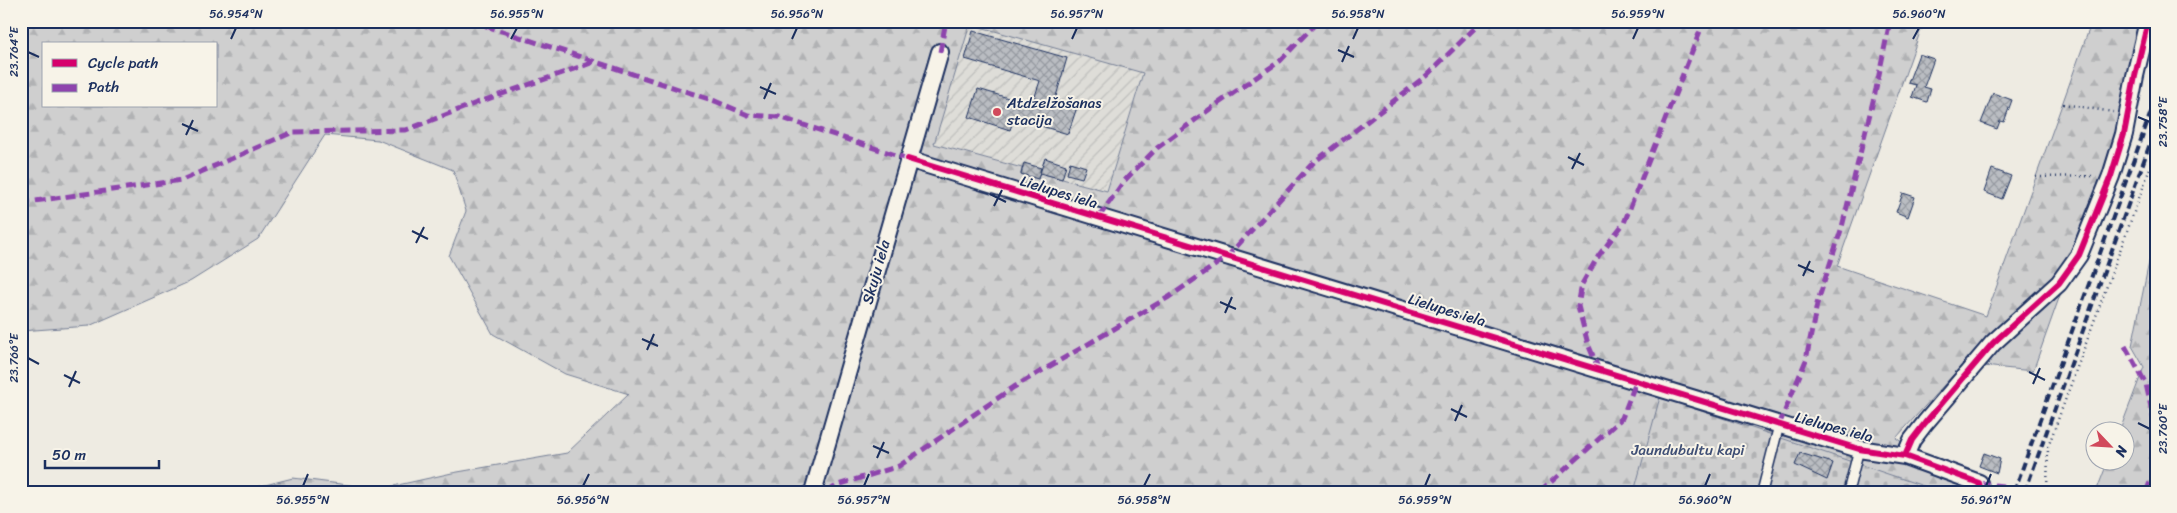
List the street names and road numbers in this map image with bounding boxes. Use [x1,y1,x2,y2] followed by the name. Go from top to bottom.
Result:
[1017,168,1101,216] street label: Lielupes iela
[854,236,898,307] street label: Skuju iela
[1405,286,1489,334] street label: Lielupes iela
[1792,404,1876,450] street label: Lielupes iela

